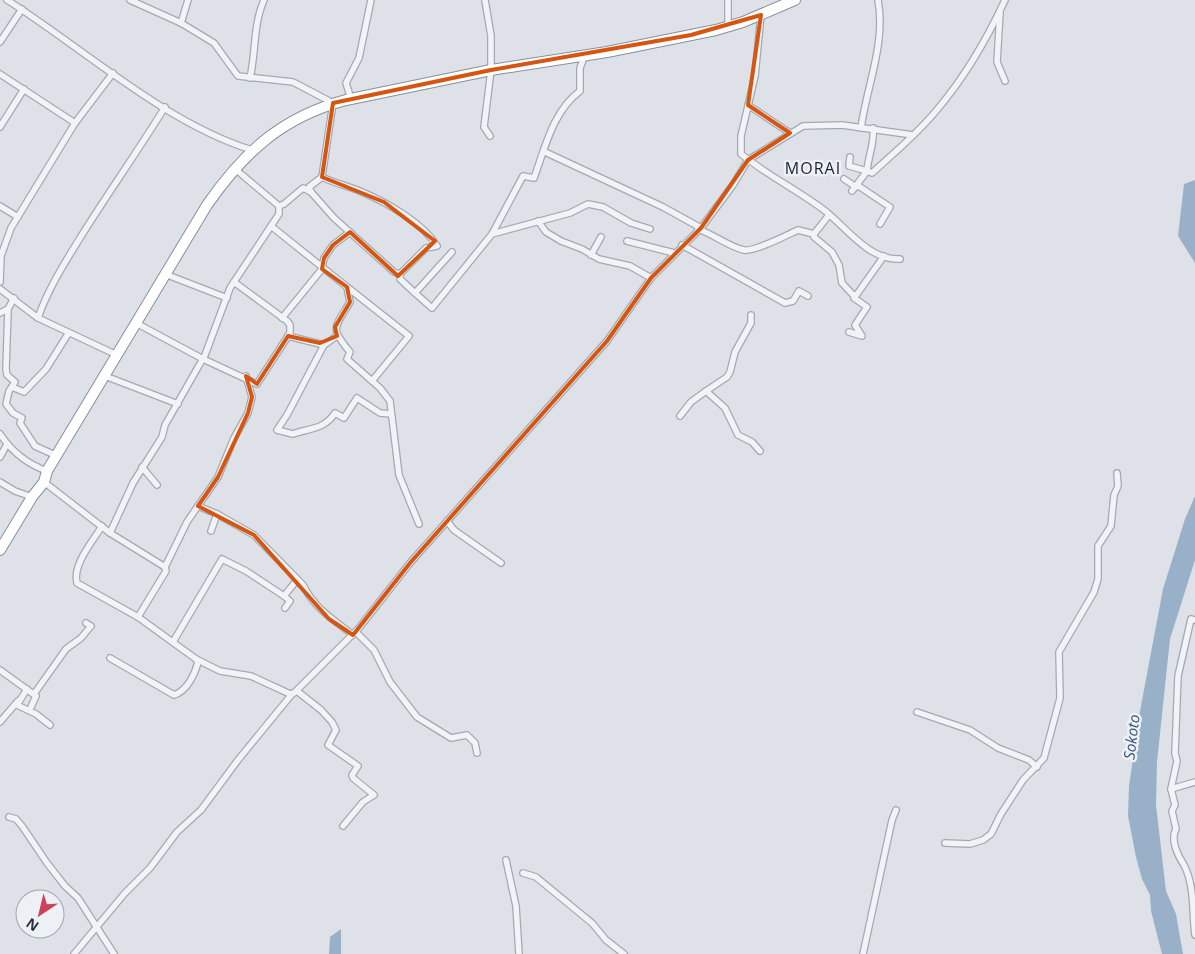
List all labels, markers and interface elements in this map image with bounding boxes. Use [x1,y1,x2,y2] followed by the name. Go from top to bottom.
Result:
[785,157,841,179] district label: MORAI
[1118,713,1144,761] water label: Sokoto
[15,889,65,939] north arrow
[22,914,42,936] text: N

